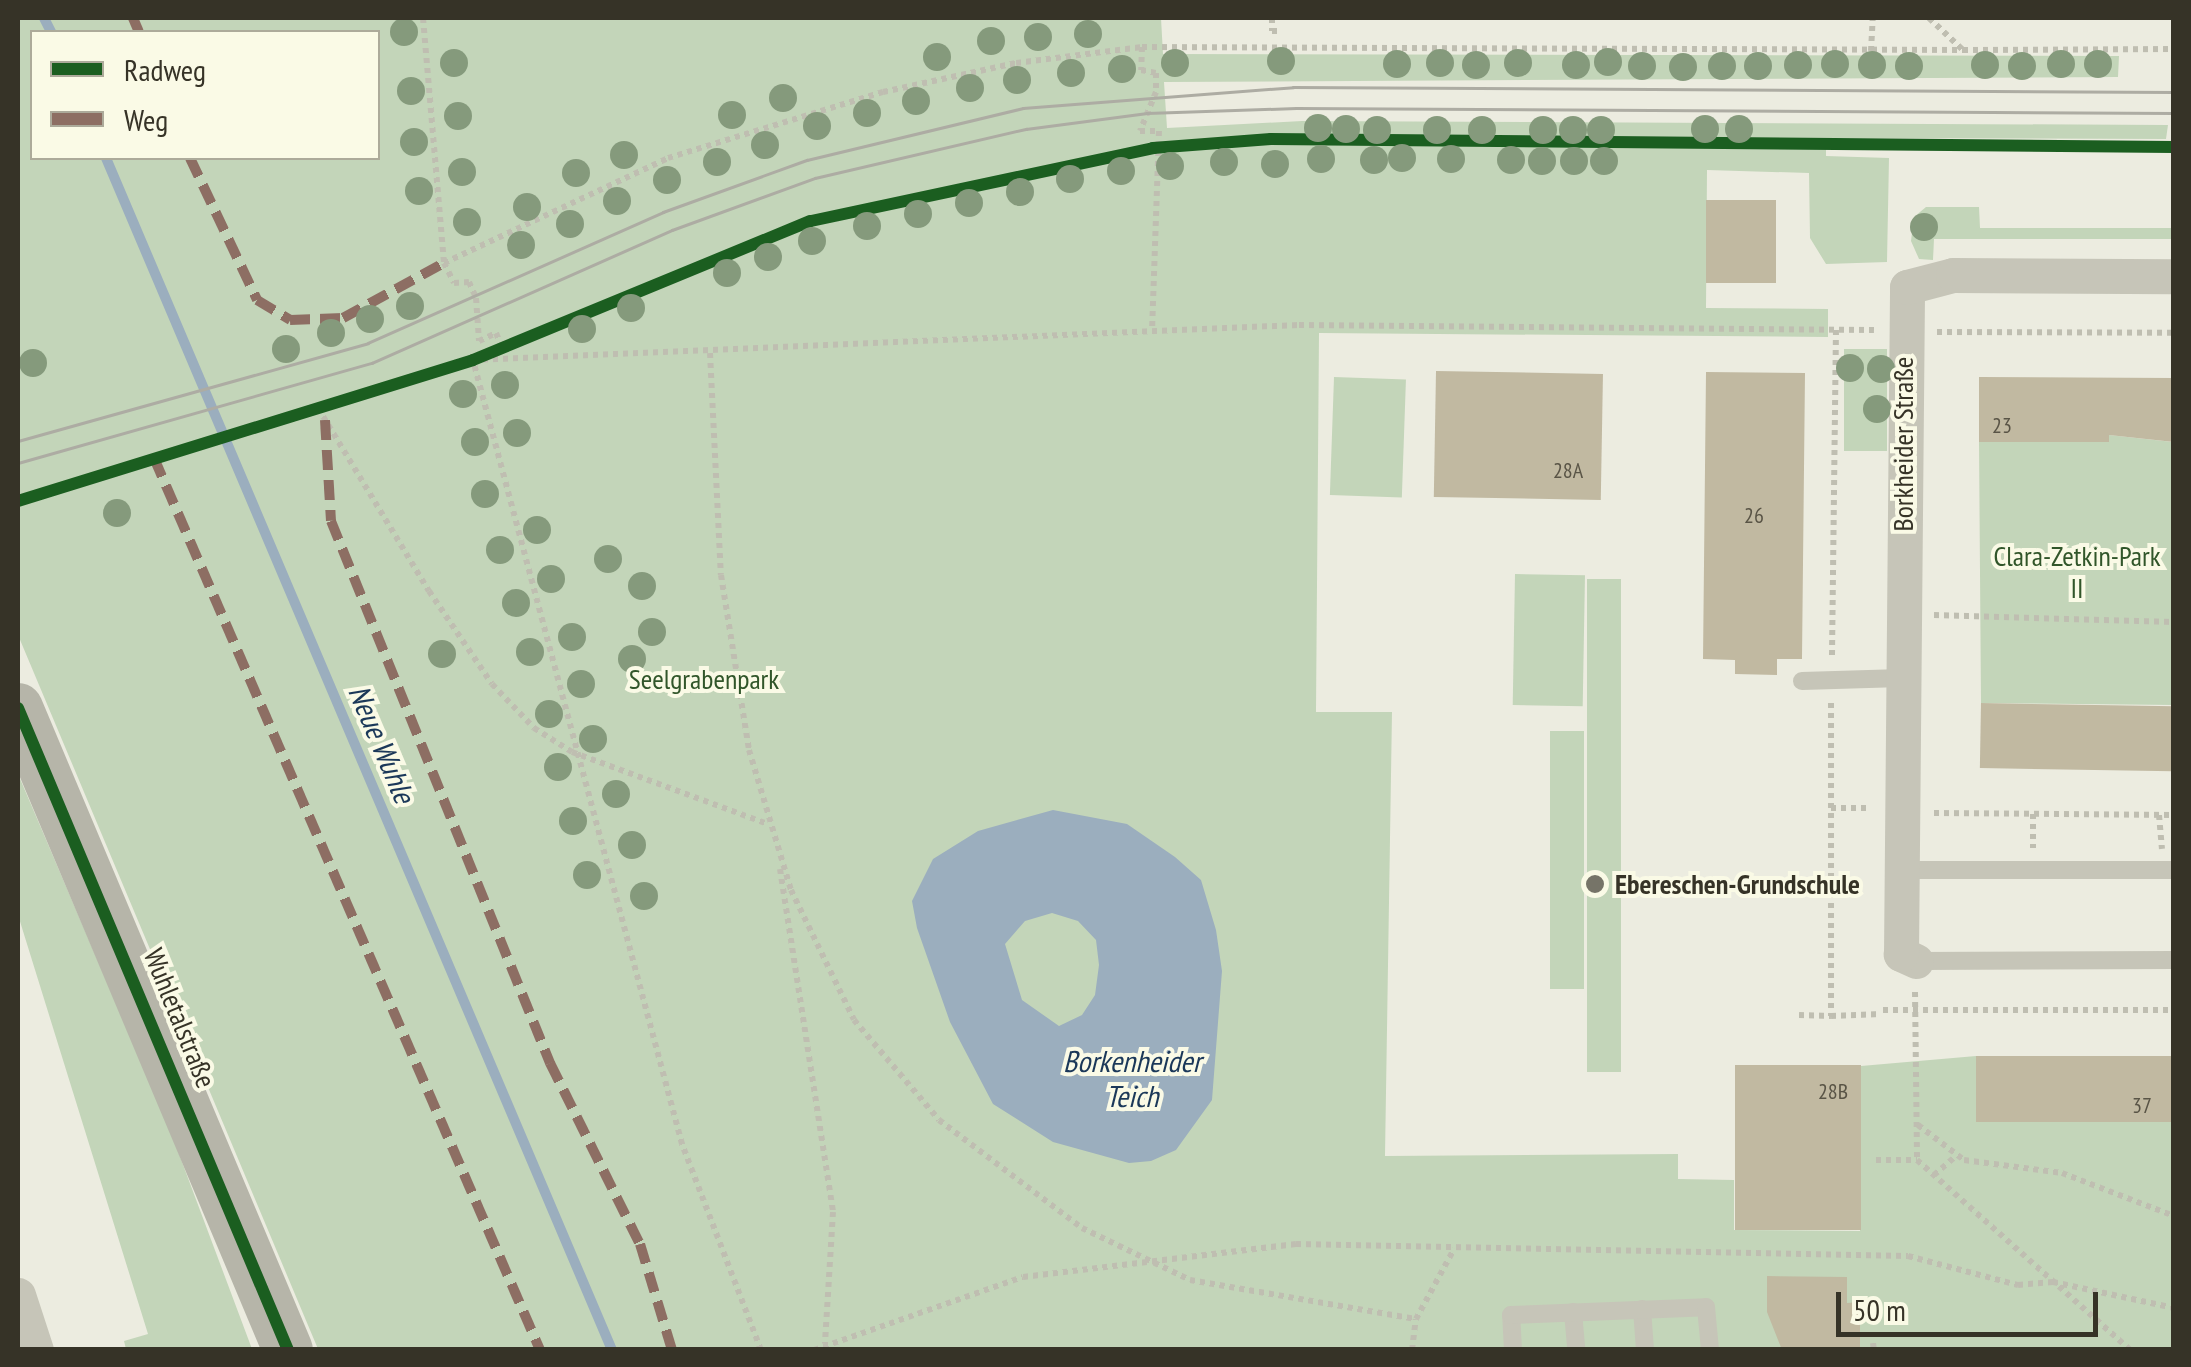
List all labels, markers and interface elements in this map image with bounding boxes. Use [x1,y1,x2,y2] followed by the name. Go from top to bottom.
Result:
[30,30,380,160] legend
[124,50,206,89] text: Radweg
[124,100,168,139] text: Weg
[1886,357,1920,531] street label: Borkheider Straße
[1992,413,2012,439] house number: 23
[1553,458,1583,484] house number: 28A
[1744,503,1764,529] house number: 26
[1993,539,2161,605] park label: Clara-Zetkin-Park II
[629,662,779,696] park label: Seelgrabenpark
[341,679,423,809] water label: Neue Wuhle
[1615,867,1860,901] place label: Ebereschen-Grundschule
[1584,873,1606,895] marker: Ebereschen-Grundschule
[137,944,223,1092] street label: Wuhletalstraße
[1063,1043,1201,1114] water label: Borkenheider Teich
[1818,1079,1848,1105] house number: 28B
[2132,1093,2152,1119] house number: 37
[1841,1272,2104,1334] scale bar
[1853,1290,1906,1329] text: 50 m

